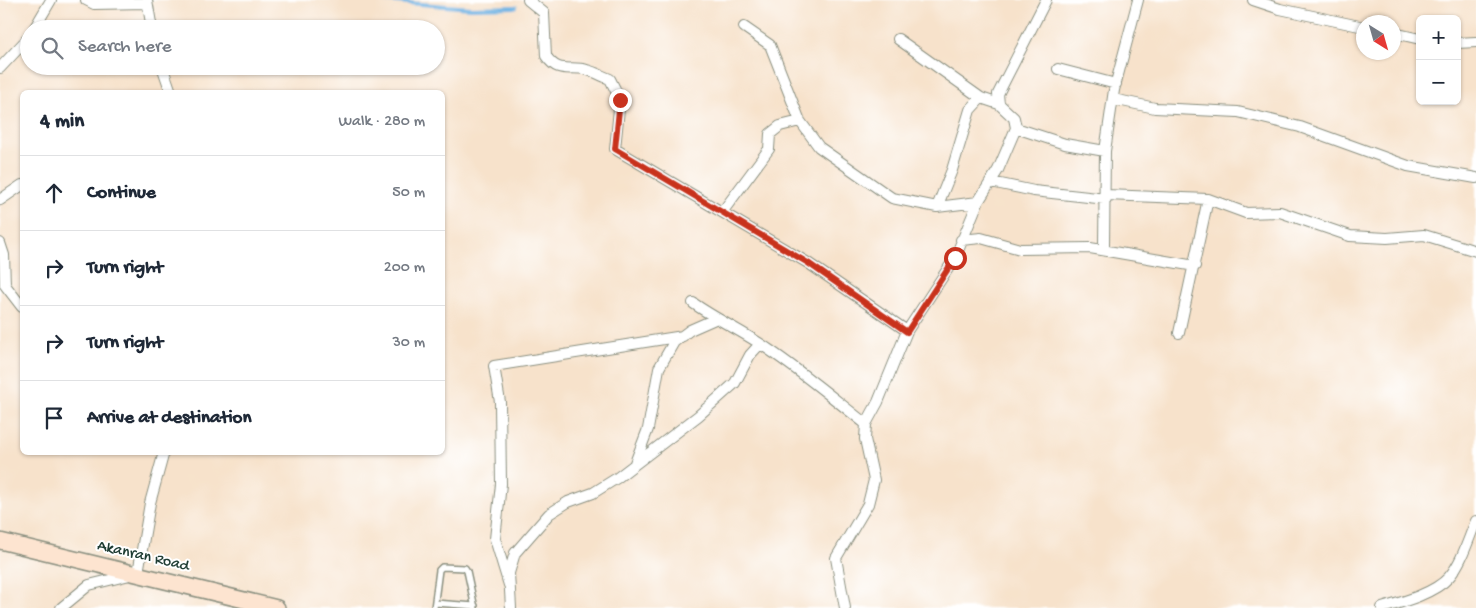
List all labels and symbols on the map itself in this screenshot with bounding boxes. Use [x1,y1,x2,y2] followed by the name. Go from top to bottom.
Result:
[1356,15,1401,60] north arrow
[609,89,632,112] route end
[944,247,967,270] route start
[95,537,192,577] street label: Akanran Road

